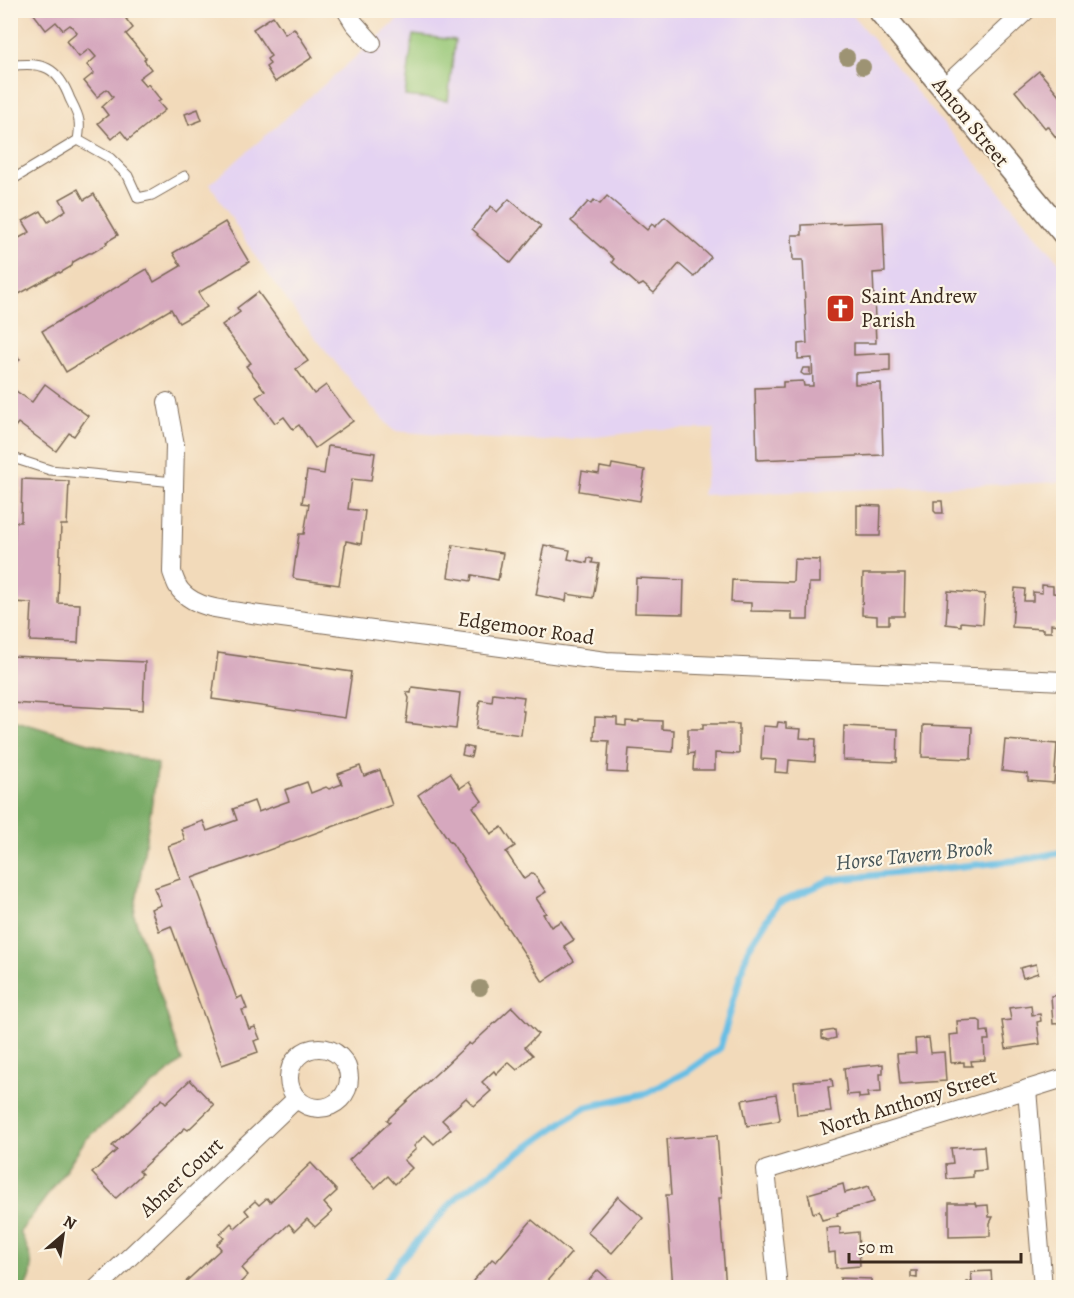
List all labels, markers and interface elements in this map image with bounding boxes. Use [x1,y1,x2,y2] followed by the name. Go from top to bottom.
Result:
[925,70,1016,173] street label: Anton Street
[861,282,977,334] place label: Saint Andrew Parish
[824,292,856,324] church icon: Saint Andrew Parish
[456,605,597,652] street label: Edgemoor Road
[834,832,994,878] water label: Horse Tavern Brook
[816,1062,1000,1142] street label: North Anthony Street
[132,1131,229,1224] street label: Abner Court
[33,1205,93,1265] north arrow
[59,1210,81,1235] text: N
[849,1226,1022,1264] scale bar
[858,1235,894,1259] text: 50 m

